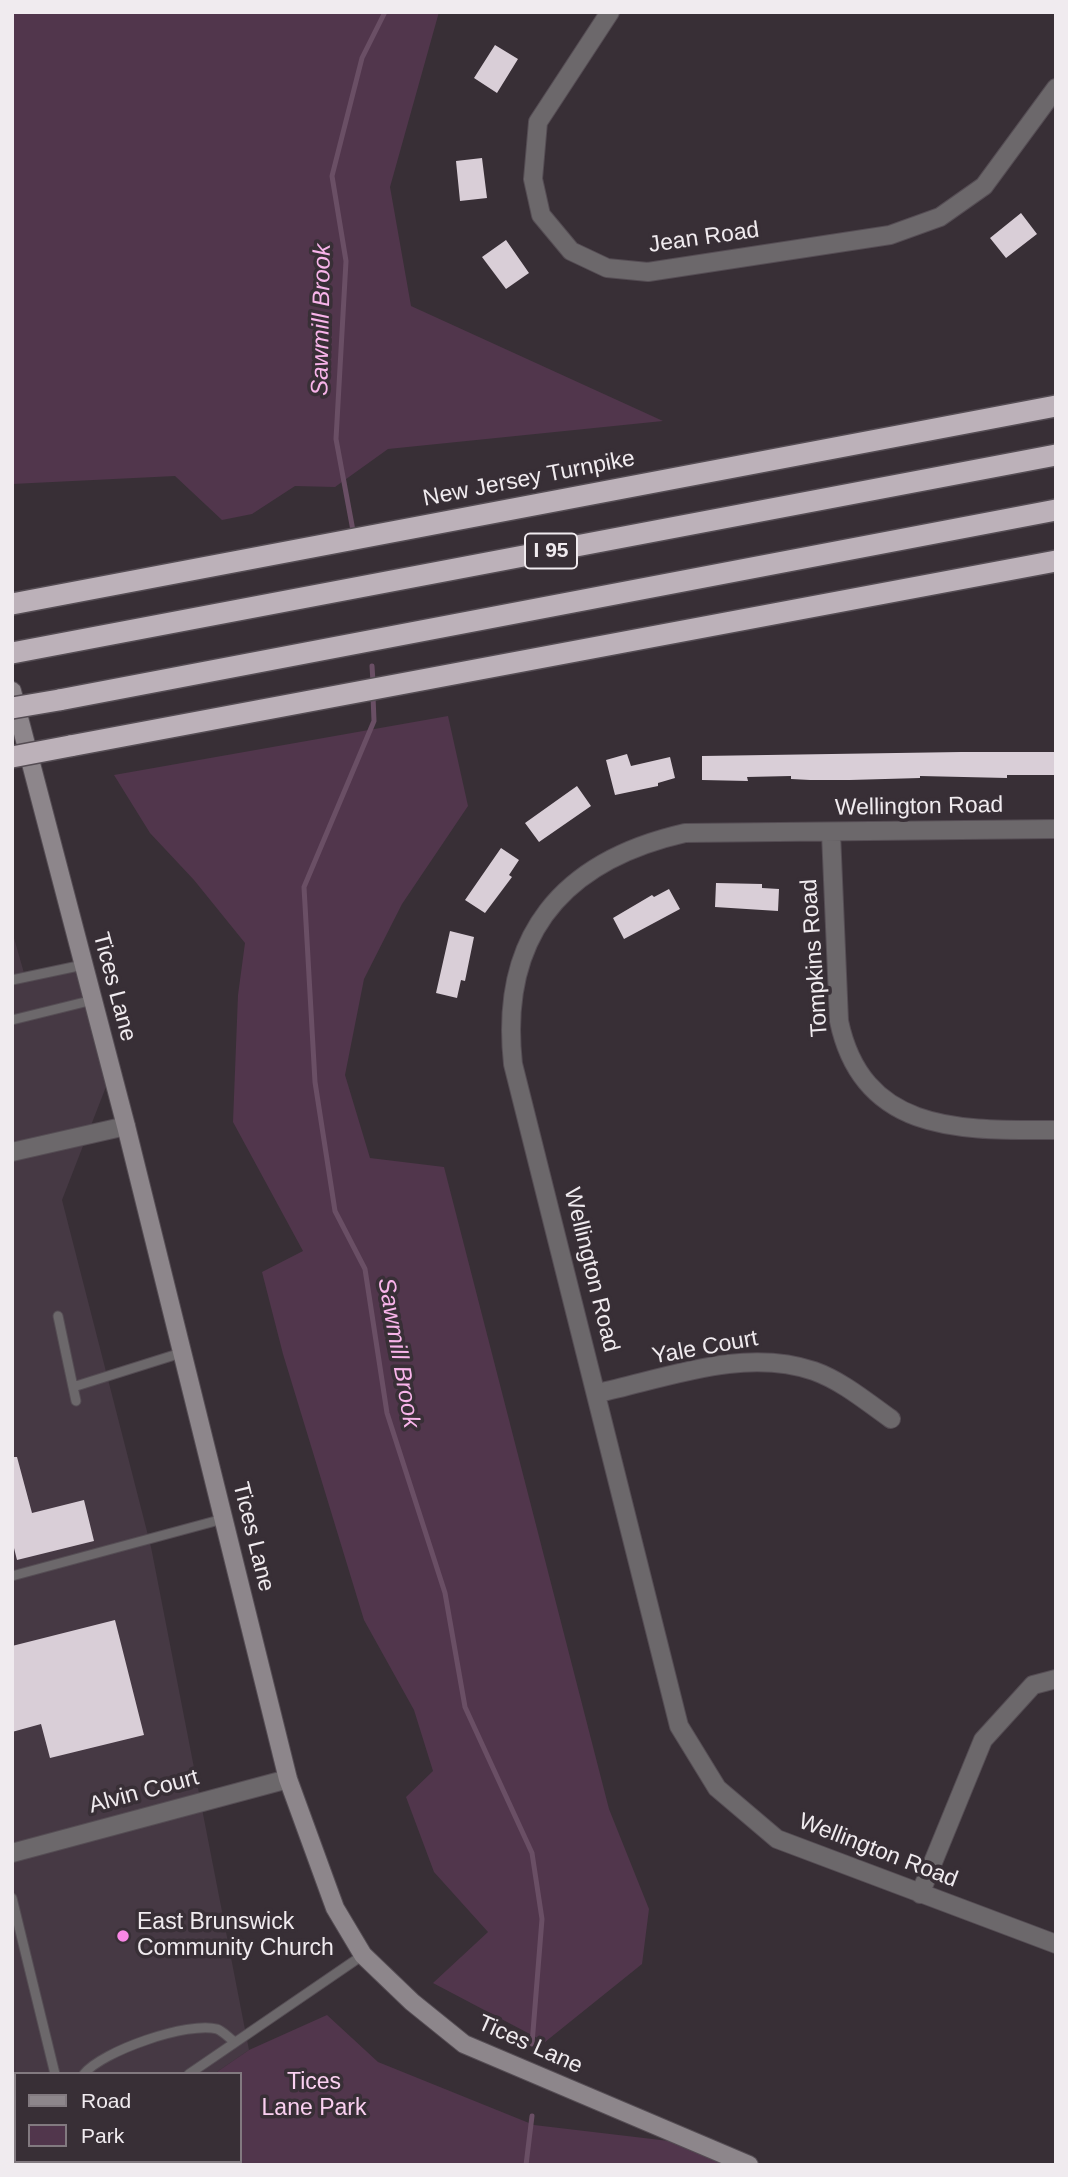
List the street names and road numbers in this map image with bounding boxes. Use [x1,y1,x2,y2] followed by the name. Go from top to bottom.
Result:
[647,217,761,259] street label: Jean Road
[421,445,637,513] street label: New Jersey Turnpike
[525,534,577,568] road number: I 95
[835,792,1003,822] street label: Wellington Road
[796,878,834,1038] street label: Tompkins Road
[86,930,142,1044] street label: Tices Lane
[557,1185,625,1355] street label: Wellington Road
[650,1325,760,1371] street label: Yale Court
[226,1479,280,1595] street label: Tices Lane
[86,1764,202,1820] street label: Alvin Court
[794,1808,962,1894] street label: Wellington Road
[473,2010,587,2080] street label: Tices Lane

